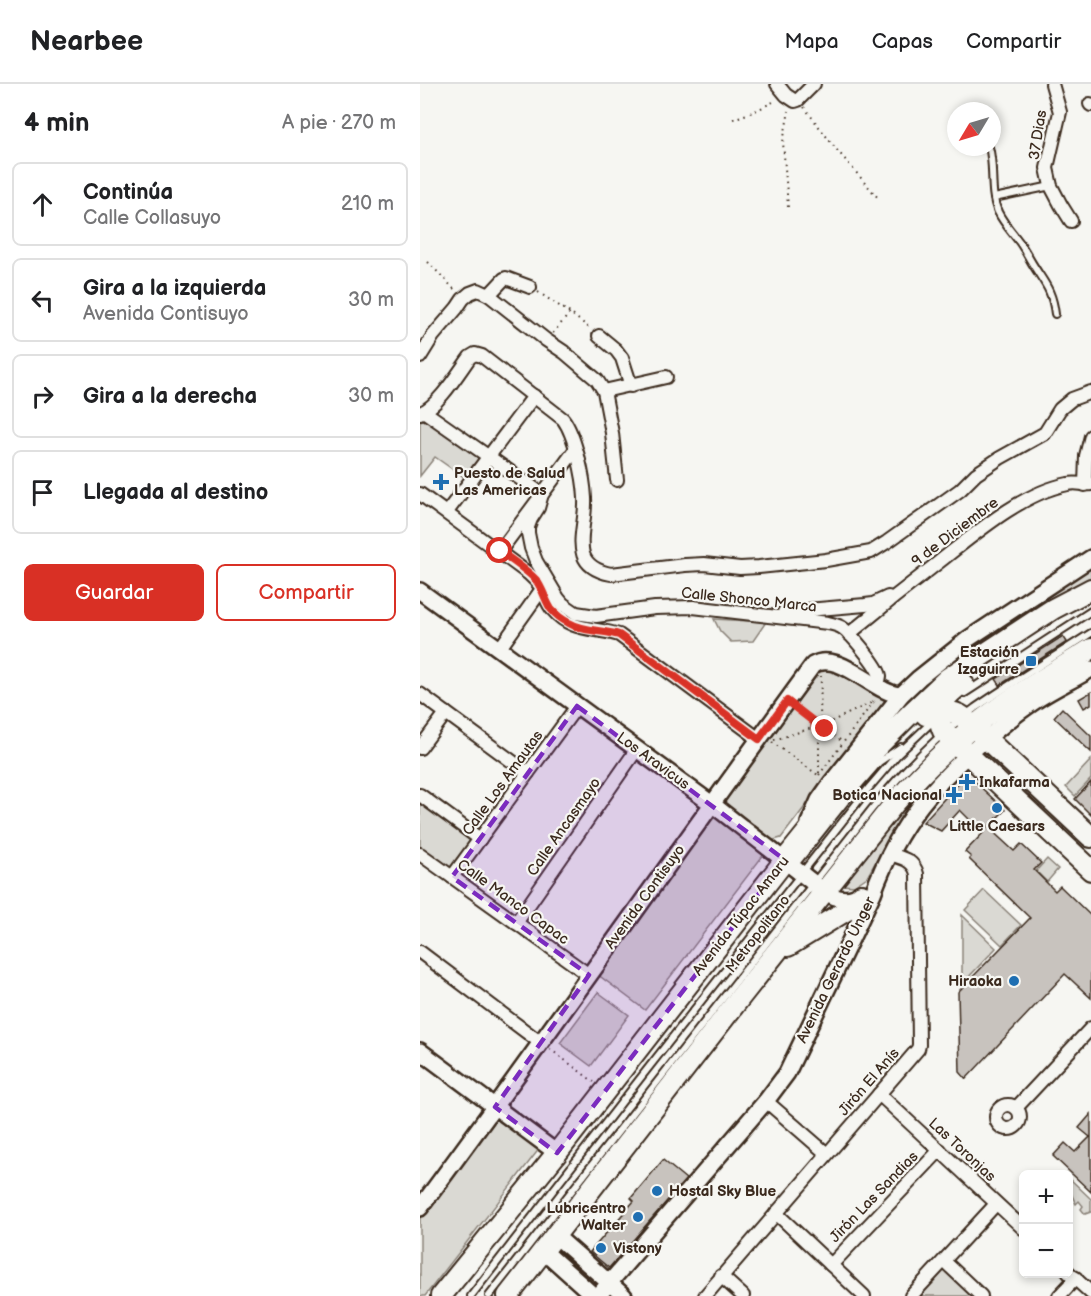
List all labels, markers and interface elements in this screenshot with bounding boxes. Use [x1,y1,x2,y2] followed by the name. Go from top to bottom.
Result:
[30,25,143,58] text: Nearbee
[785,29,839,54] text: Mapa
[872,29,933,54] text: Capas
[966,29,1061,54] text: Compartir
[947,102,1001,156] north arrow
[24,108,89,139] text: 4 min
[1025,108,1051,161] street label: 37 Dias
[282,111,396,135] text: A pie · 270 m
[83,179,173,206] text: Continúa
[26,188,59,221] icon: ahead
[341,192,394,216] text: 210 m
[83,206,221,230] text: Calle Collasuyo
[83,275,267,302] text: Gira a la izquierda
[26,284,59,317] icon: left
[348,288,394,312] text: 30 m
[83,302,249,326] text: Avenida Contisuyo
[26,380,59,413] icon: right
[83,383,257,410] text: Gira a la derecha
[348,384,394,408] text: 30 m
[454,464,565,500] place label: Puesto de Salud Las Americas
[432,473,450,491] marker: Puesto de Salud Las Americas
[26,476,59,509] icon: arrive
[83,479,268,506] text: Llegada al destino
[908,493,1002,571] street label: 9 de Diciembre
[486,537,512,563] route start
[24,564,204,621] button: Guardar
[216,564,396,621] button: Compartir
[680,583,818,617] street label: Calle Shonco Marca
[957,643,1019,679] place label: Estación Izaguirre
[1024,654,1038,668] marker: Estación Izaguirre
[811,715,837,741] route end
[458,726,548,839] street label: Calle Los Amautas
[613,728,694,794] street label: Los Aravicus
[979,773,1050,792] place label: Inkafarma
[523,774,605,880] street label: Calle Ancasmayo
[960,775,974,789] marker: Inkafarma
[832,786,942,805] place label: Botica Nacional
[947,788,961,802] marker: Botica Nacional
[990,801,1004,815] marker: Little Caesars
[949,817,1045,836] place label: Little Caesars
[601,841,689,953] street label: Avenida Contisuyo
[688,852,794,980] street label: Avenida Túpac Amaru
[453,855,573,949] street label: Calle Manco Capac
[722,891,794,977] street label: Metropolitano
[792,893,880,1046] street label: Avenida Gerardo Unger
[948,972,1002,991] place label: Hiraoka
[1007,974,1021,988] marker: Hiraoka
[834,1044,904,1120] street label: Jirón El Anís
[924,1114,1000,1186] street label: Las Toronjas
[826,1147,923,1247] street label: Jirón Las Sandias
[1019,1170,1073,1278] map controls
[1019,1170,1073,1224] button: +
[669,1182,776,1201] place label: Hostal Sky Blue
[650,1184,664,1198] marker: Hostal Sky Blue
[546,1199,627,1235] place label: Lubricentro Walter
[631,1210,645,1224] marker: Lubricentro Walter
[1019,1224,1073,1278] button: −
[613,1239,662,1258] place label: Vistony
[594,1241,608,1255] marker: Vistony

